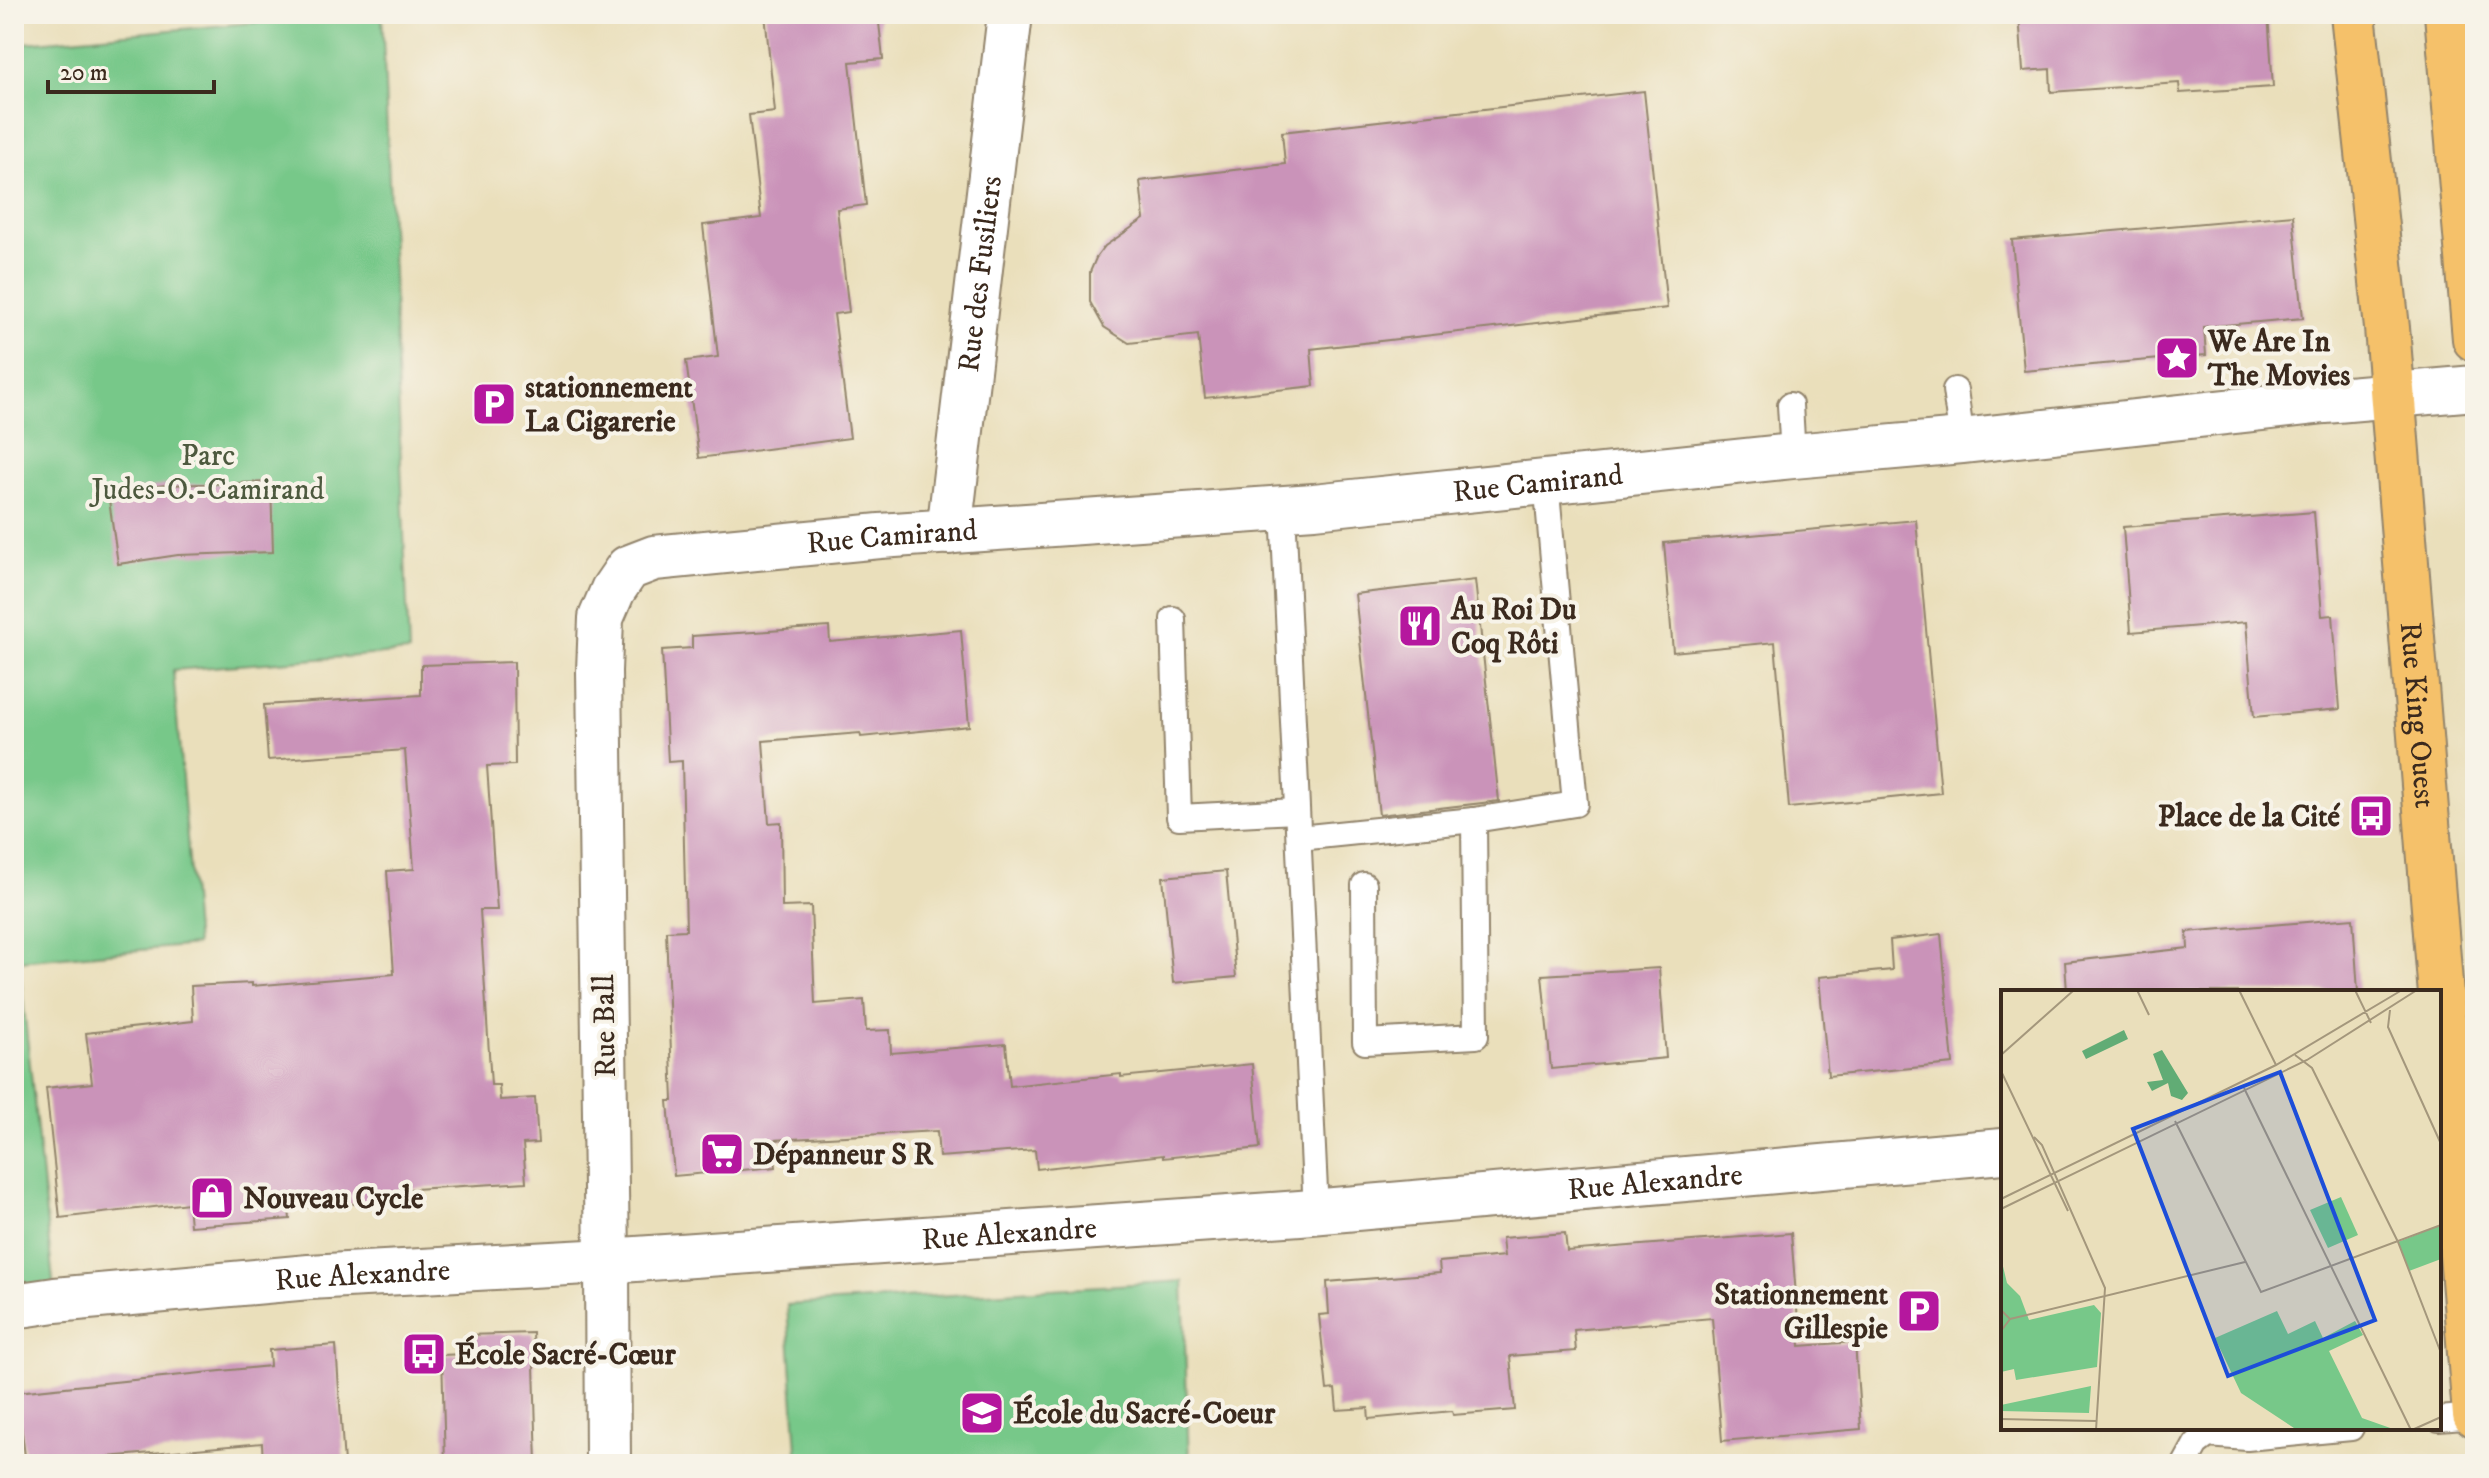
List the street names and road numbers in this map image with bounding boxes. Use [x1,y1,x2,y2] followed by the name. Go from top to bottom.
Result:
[951,174,1011,374] street label: Rue des Fusiliers
[1451,457,1625,511] street label: Rue Camirand
[805,512,978,563] street label: Rue Camirand
[2391,620,2443,810] street label: Rue King Ouest
[586,974,625,1078] street label: Rue Ball
[1566,1157,1744,1209] street label: Rue Alexandre
[920,1210,1098,1259] street label: Rue Alexandre
[273,1252,451,1300] street label: Rue Alexandre

